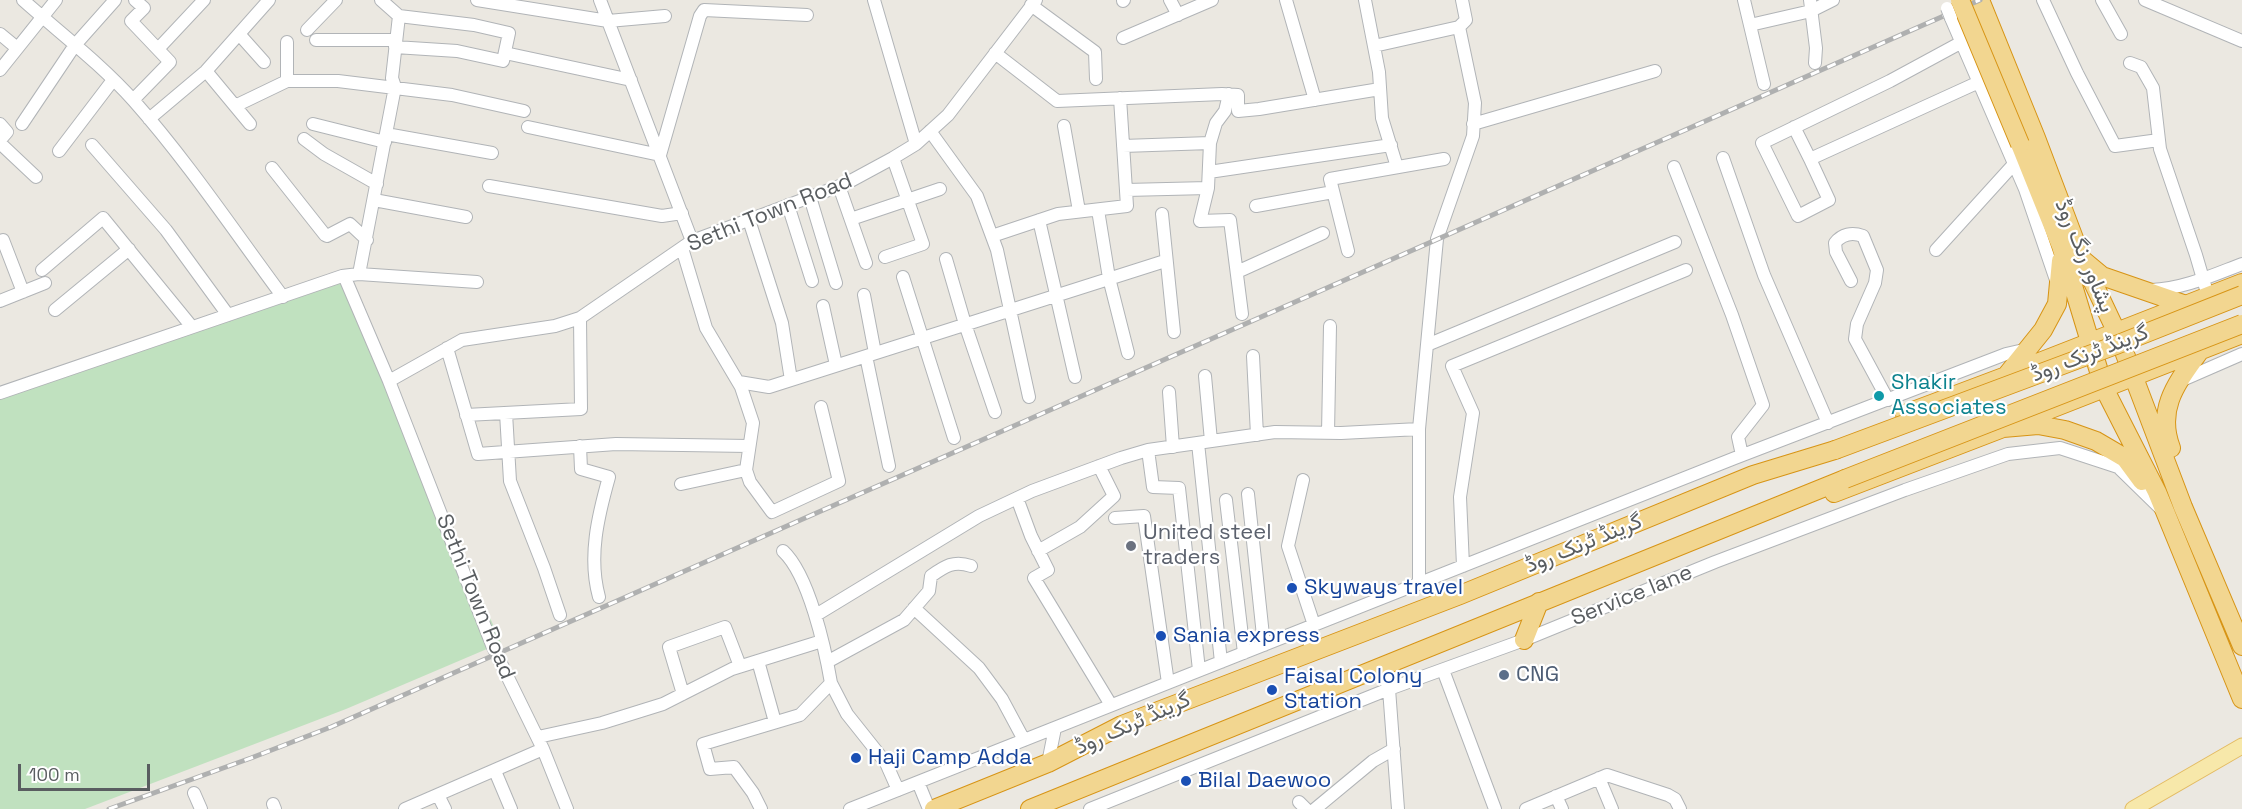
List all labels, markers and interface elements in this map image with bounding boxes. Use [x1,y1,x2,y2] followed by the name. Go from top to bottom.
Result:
[684,168,856,258] street label: Sethi Town Road
[2048,195,2120,317] street label: پشاور رنگ روڈ
[2028,320,2152,388] street label: گرینڈ ٹرنک روڈ
[1891,370,2006,422] place label: Shakir Associates
[1872,389,1886,403] marker: Shakir Associates
[1522,509,1646,579] street label: گرینڈ ٹرنک روڈ
[430,511,520,683] street label: Sethi Town Road
[1143,520,1272,572] place label: United steel traders
[1124,539,1138,553] marker: United steel traders
[1568,560,1696,632] street label: Service lane
[1304,575,1463,601] place label: Skyways travel
[1285,581,1299,595] marker: Skyways travel
[1173,623,1320,649] place label: Sania express
[1154,629,1168,643] marker: Sania express
[1516,662,1559,688] place label: CNG
[1284,664,1422,716] place label: Faisal Colony Station
[1497,668,1511,682] marker: CNG
[1265,683,1279,697] marker: Faisal Colony Station
[1071,687,1195,761] street label: گرینڈ ٹرنک روڈ
[868,745,1032,771] place label: Haji Camp Adda
[849,751,863,765] marker: Haji Camp Adda
[21,752,153,790] scale bar
[29,763,80,786] text: 100 m
[1198,768,1331,794] place label: Bilal Daewoo
[1179,774,1193,788] marker: Bilal Daewoo

